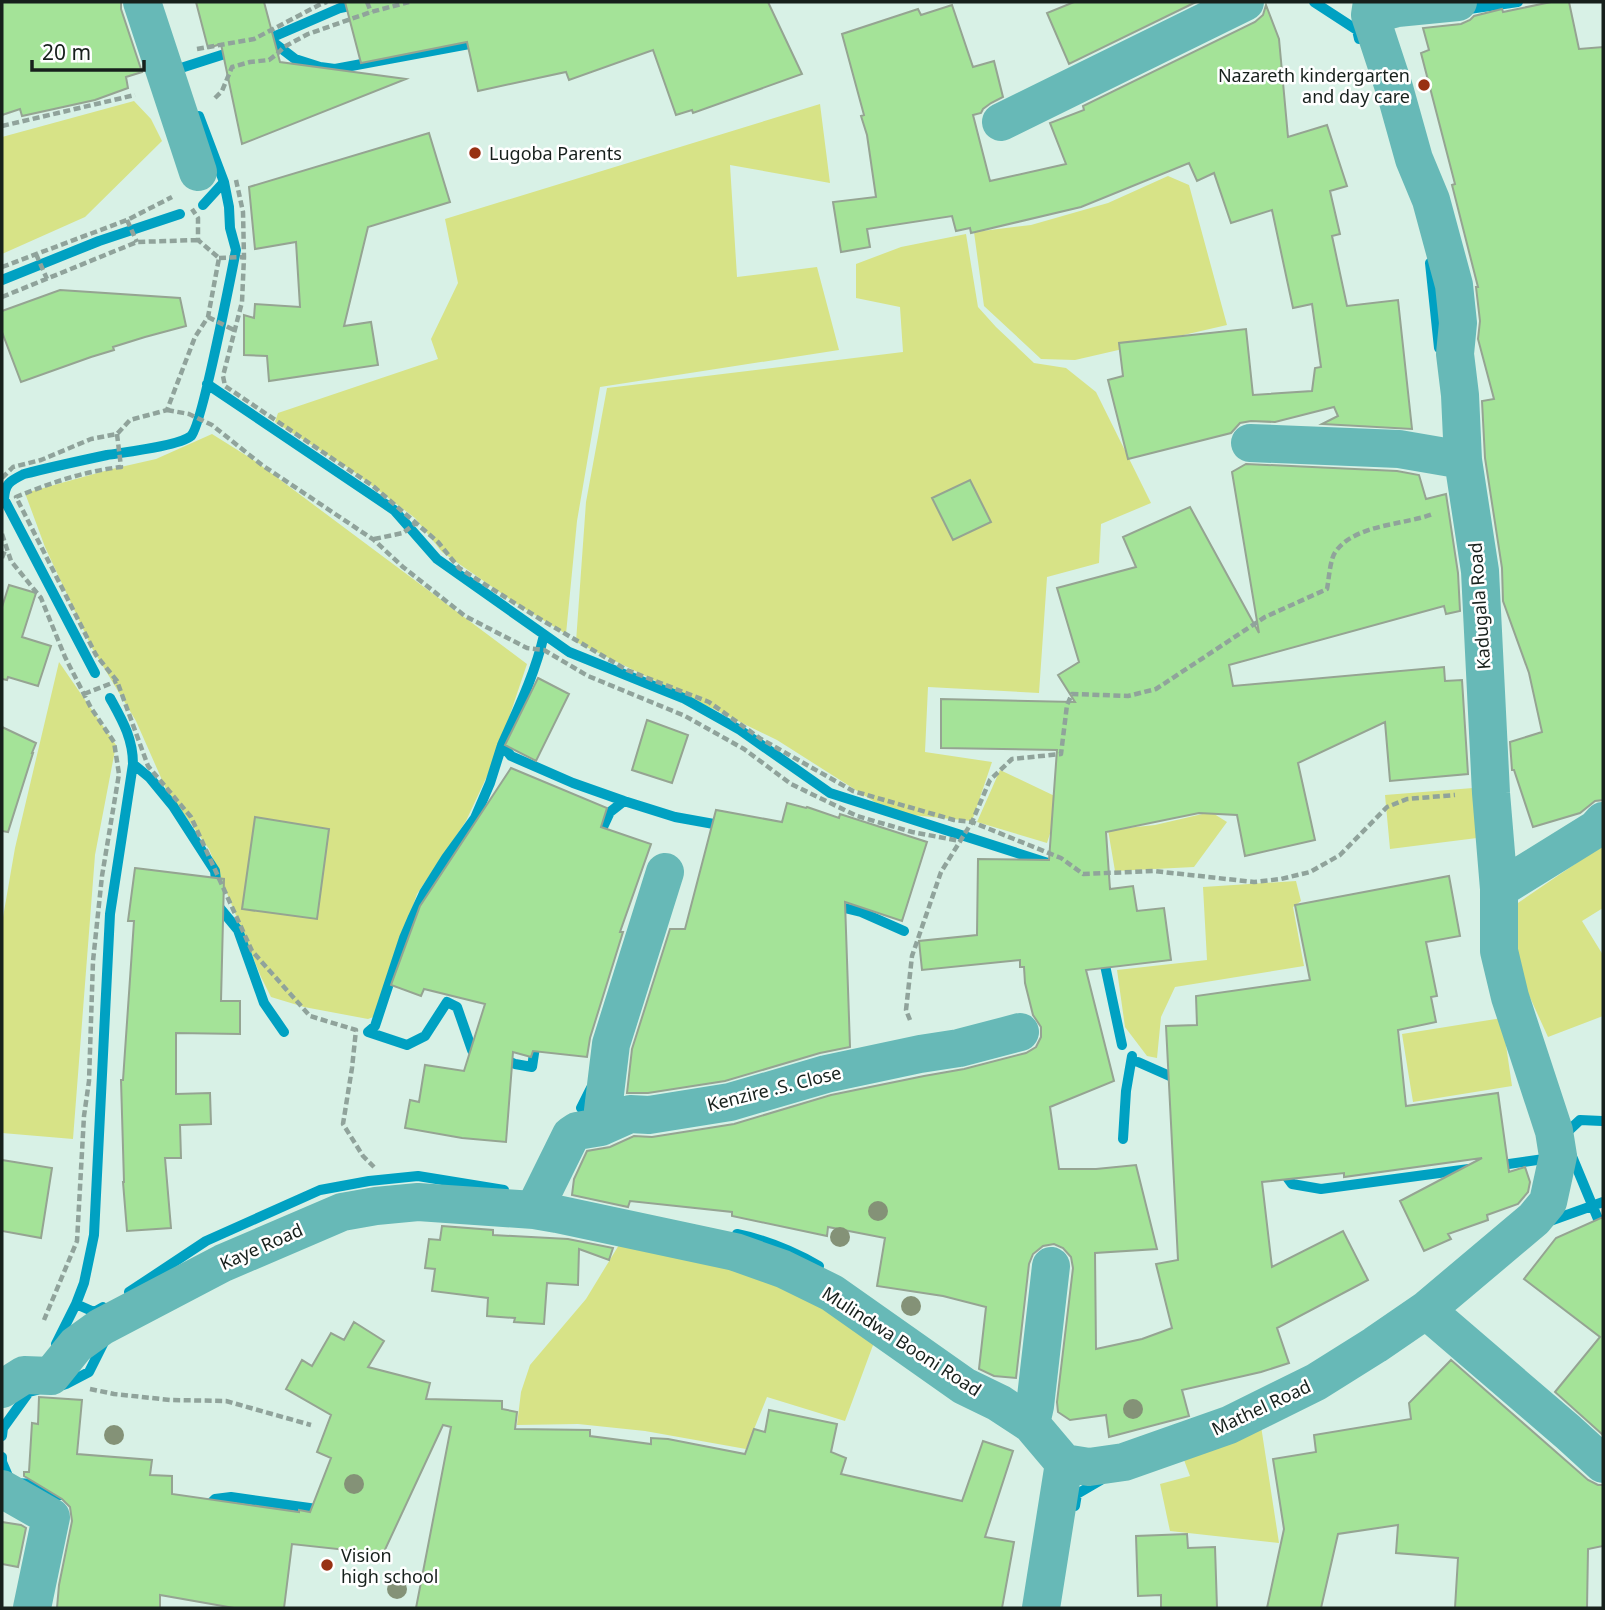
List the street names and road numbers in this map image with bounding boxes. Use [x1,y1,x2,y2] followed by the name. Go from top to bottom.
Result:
[1463,542,1495,670] street label: Kadugala Road
[704,1060,844,1116] street label: Kenzire .S. Close
[216,1217,306,1275] street label: Kaye Road
[818,1281,986,1401] street label: Mulindwa Booni Road
[1208,1374,1314,1440] street label: Mathel Road

